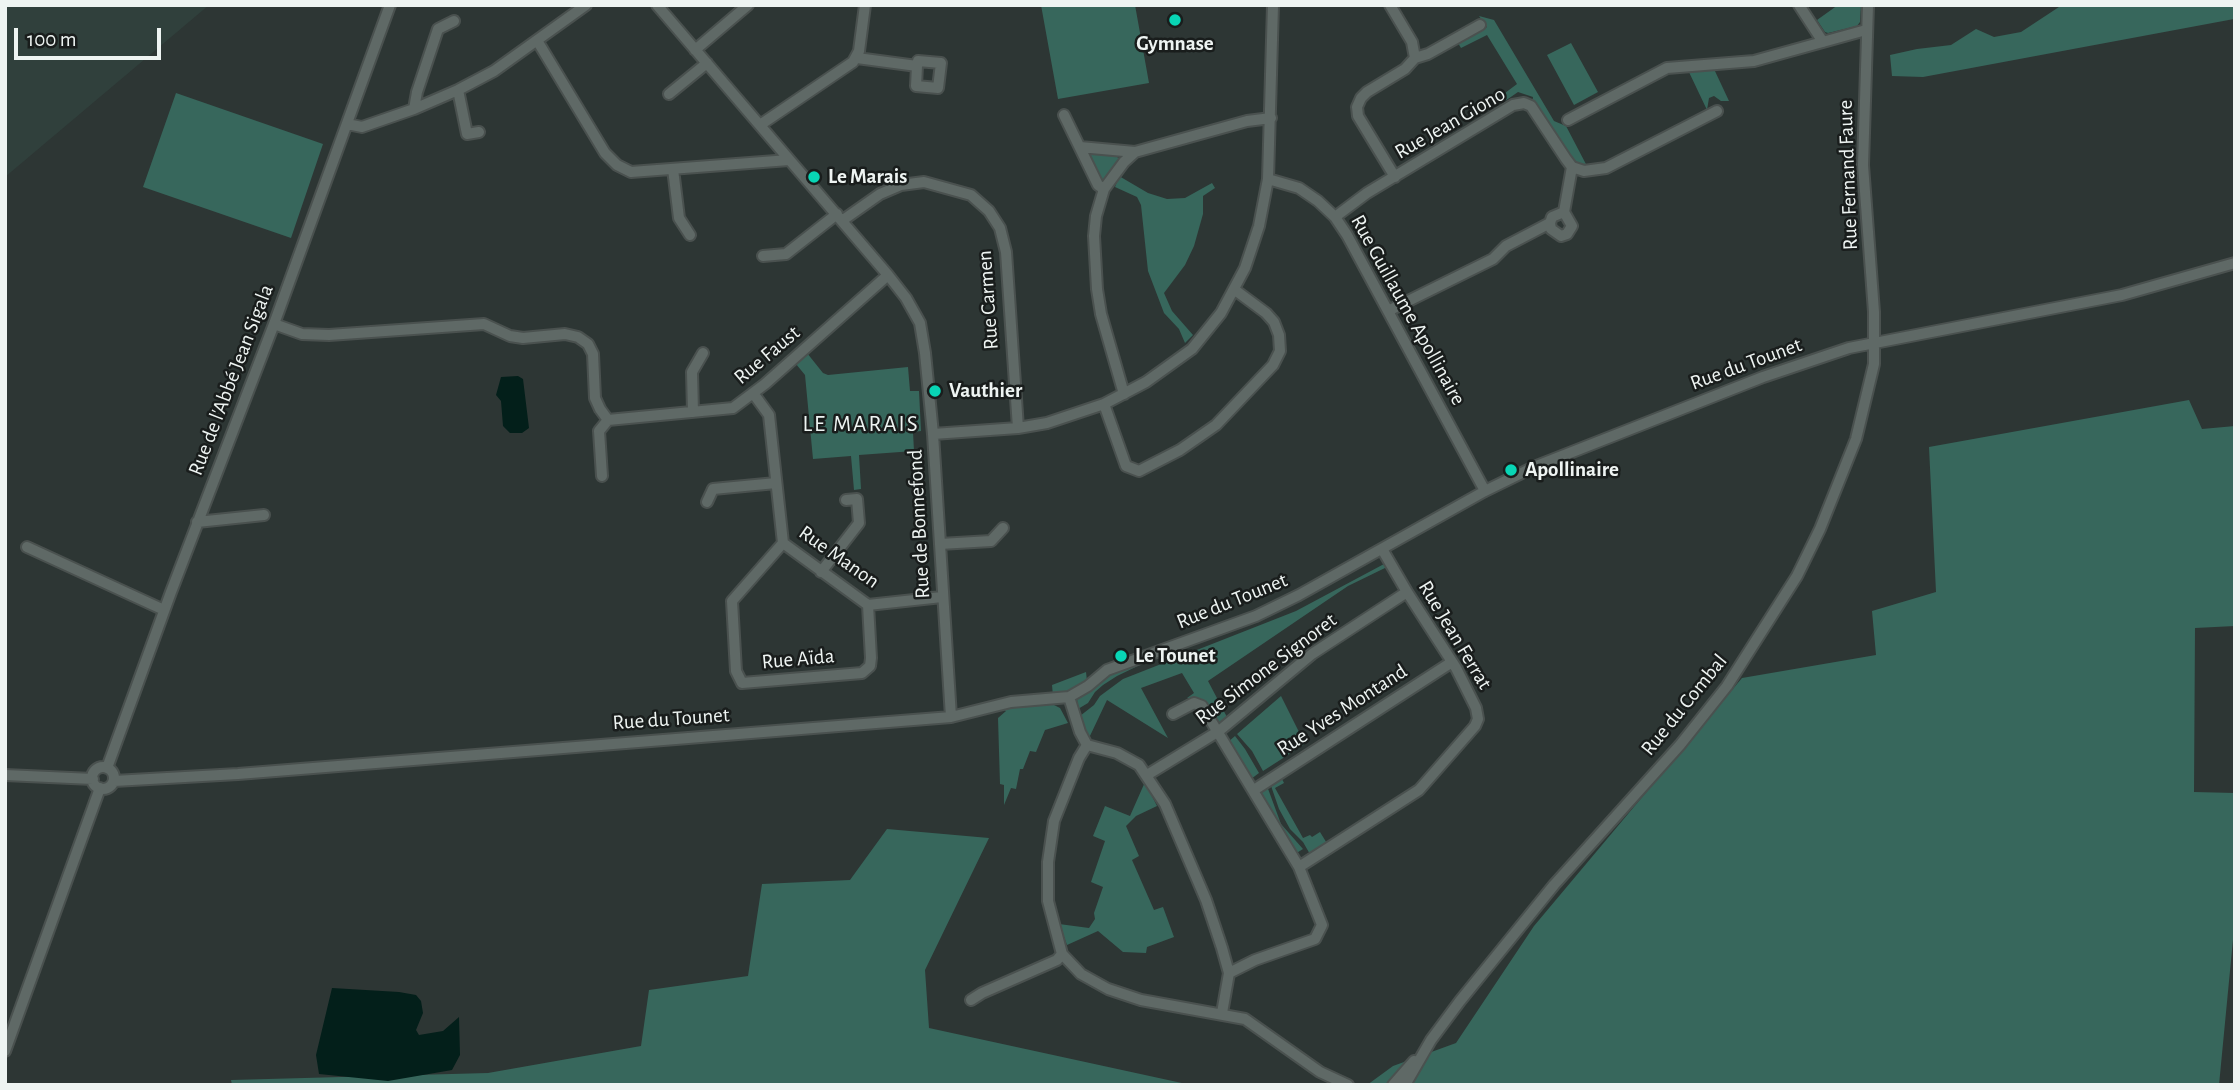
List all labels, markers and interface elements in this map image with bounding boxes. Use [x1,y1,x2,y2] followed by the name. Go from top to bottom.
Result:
[1167,12,1183,28] marker: Gymnase
[18,14,164,58] scale bar
[27,29,77,50] text: 100 m
[1136,31,1214,57] place label: Gymnase
[1390,81,1510,165] street label: Rue Jean Giono
[1833,99,1863,251] street label: Rue Fernand Faure
[828,164,907,190] place label: Le Marais
[806,169,822,185] marker: Le Marais
[1345,210,1471,410] street label: Rue Guillaume Apollinaire
[972,249,1004,351] street label: Rue Carmen
[183,281,279,479] street label: Rue de l'Abbé Jean Sigala
[729,320,805,390] street label: Rue Faust
[1687,332,1805,396] street label: Rue du Tounet
[949,378,1022,404] place label: Vauthier
[927,383,943,399] marker: Vauthier
[804,410,918,438] district label: LE MARAIS
[903,449,935,599] street label: Rue de Bonnefond
[1525,457,1619,483] place label: Apollinaire
[1503,462,1519,478] marker: Apollinaire
[794,520,884,594] street label: Rue Manon
[1173,567,1291,635] street label: Rue du Tounet
[1413,576,1497,694] street label: Rue Jean Ferrat
[1190,608,1342,730] street label: Rue Simone Signoret
[761,643,835,675] street label: Rue Aïda
[1135,643,1216,669] place label: Le Tounet
[1113,648,1129,664] marker: Le Tounet
[1635,649,1733,761] street label: Rue du Combal
[1272,659,1412,761] street label: Rue Yves Montand
[612,702,730,736] street label: Rue du Tounet

